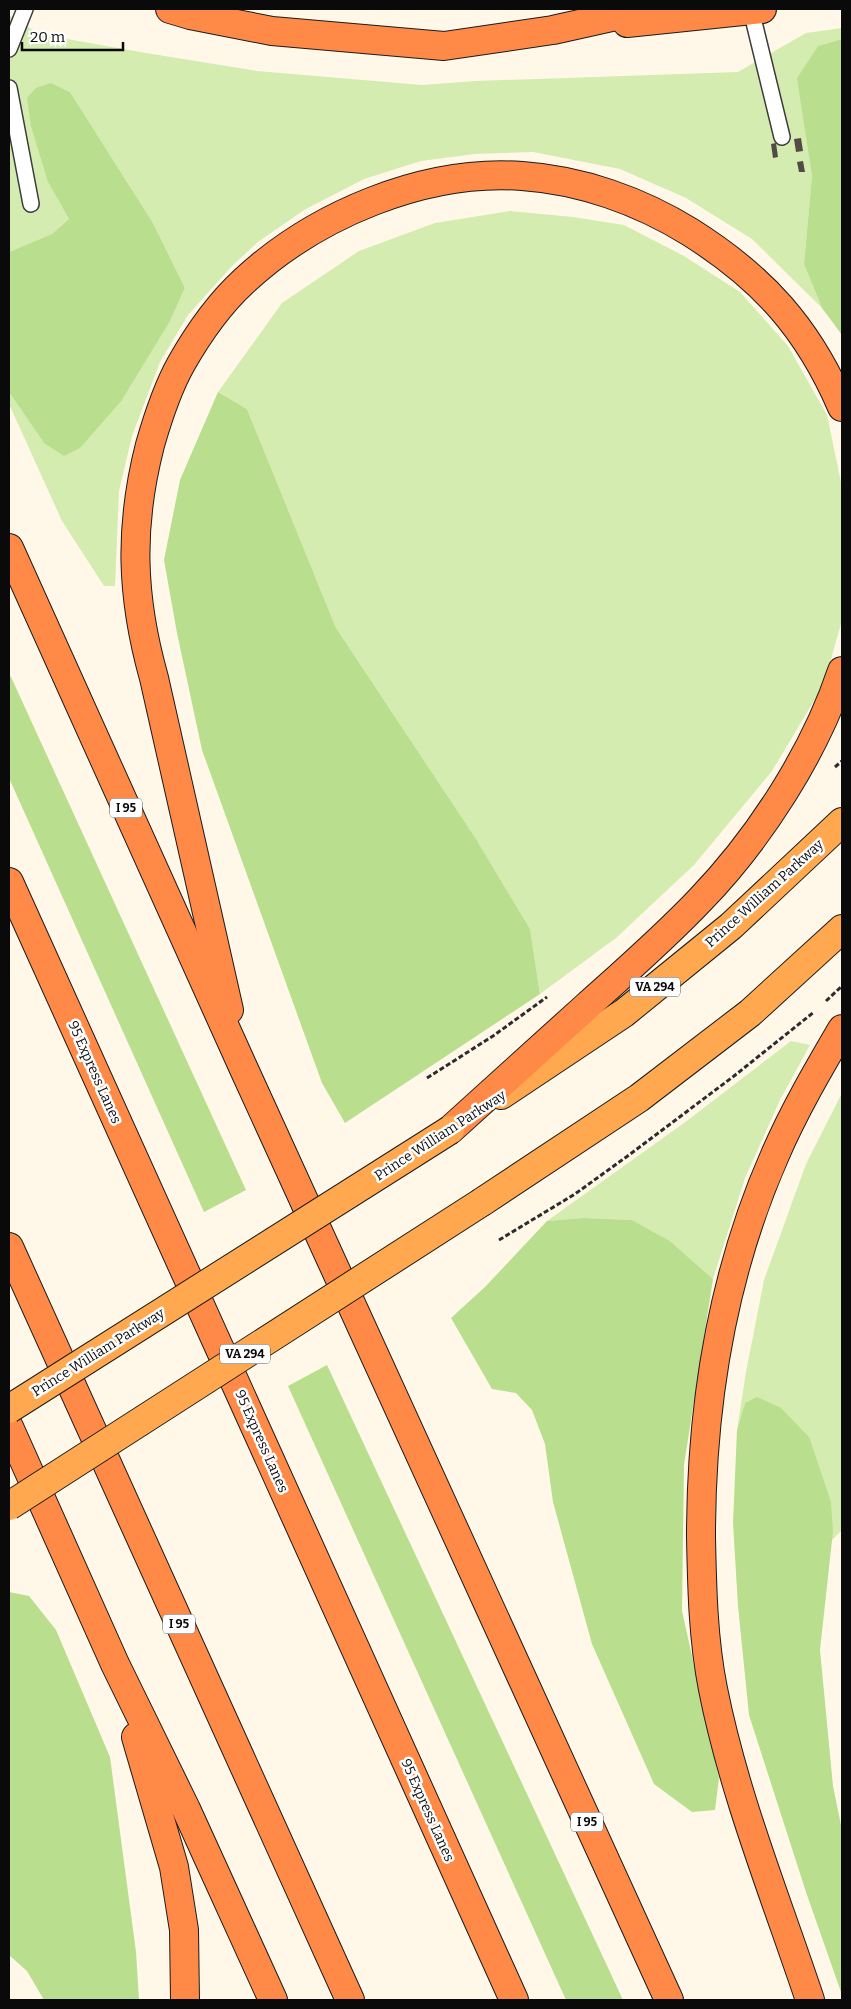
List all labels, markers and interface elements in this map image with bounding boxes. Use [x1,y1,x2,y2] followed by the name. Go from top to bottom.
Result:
[22,20,124,52] scale bar
[30,28,66,46] text: 20 m
[110,798,142,818] road number: I 95
[702,835,827,951] street label: Prince William Parkway
[630,978,680,996] road number: VA 294
[64,1018,125,1126] street label: 95 Express Lanes
[371,1086,510,1184] street label: Prince William Parkway
[29,1304,168,1400] street label: Prince William Parkway
[220,1345,270,1364] road number: VA 294
[231,1387,292,1495] street label: 95 Express Lanes
[163,1615,195,1634] road number: I 95
[397,1756,458,1864] street label: 95 Express Lanes
[571,1812,603,1831] road number: I 95

